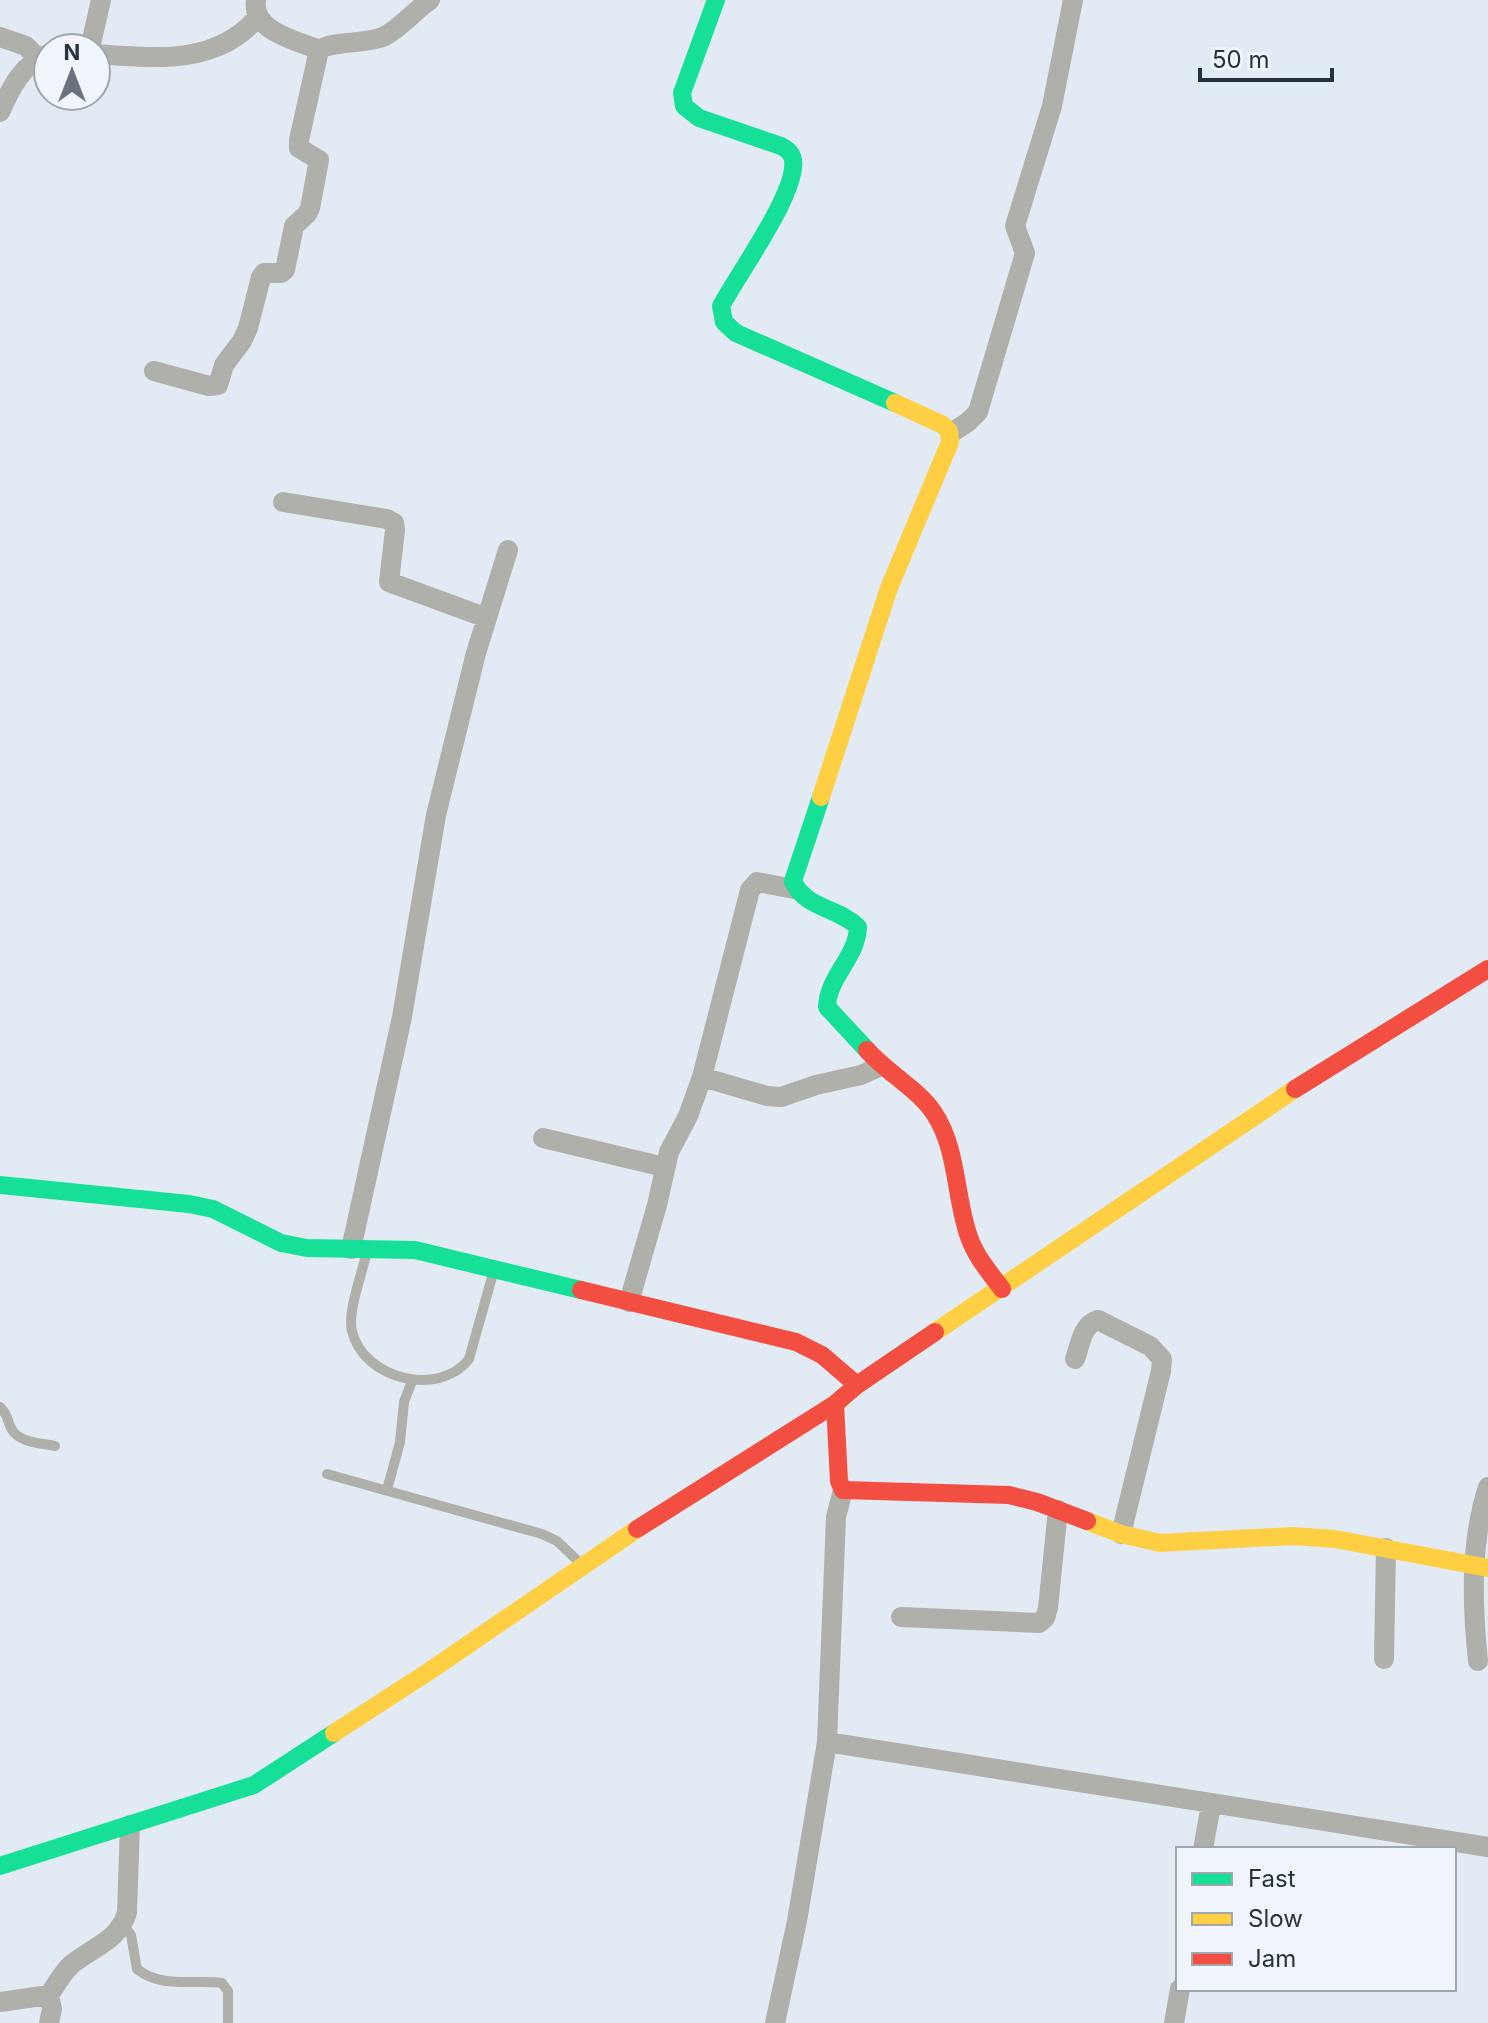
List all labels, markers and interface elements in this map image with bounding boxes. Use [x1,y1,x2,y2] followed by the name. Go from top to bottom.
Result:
[32,32,112,112] north arrow
[1200,32,1332,82] scale bar
[64,39,80,65] text: N
[1212,45,1270,74] text: 50 m
[1176,1847,1456,1991] legend
[1248,1864,1296,1893] text: Fast
[1248,1904,1303,1933] text: Slow
[1248,1944,1296,1973] text: Jam

